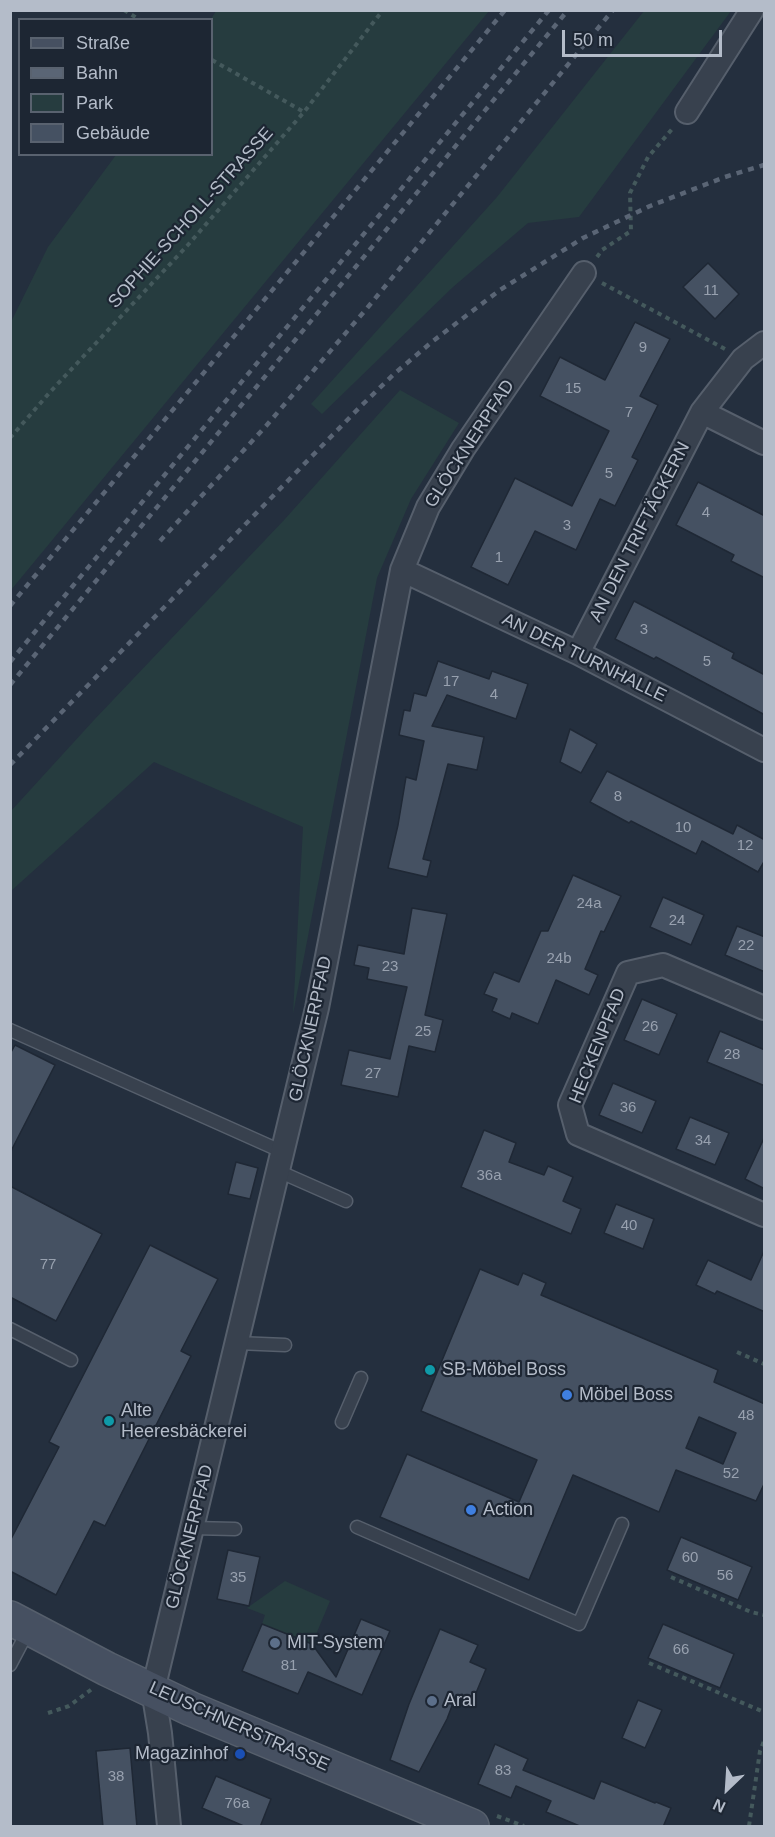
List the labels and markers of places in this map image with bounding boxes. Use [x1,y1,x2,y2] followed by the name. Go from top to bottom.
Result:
[442,1359,566,1381] place label: SB-Möbel Boss
[423,1363,437,1377] marker: SB-Möbel Boss
[579,1384,673,1406] place label: Möbel Boss
[560,1388,574,1402] marker: Möbel Boss
[121,1400,247,1442] place label: Alte Heeresbäckerei
[102,1414,116,1428] marker: Alte Heeresbäckerei
[483,1499,533,1521] place label: Action
[464,1503,478,1517] marker: Action
[287,1632,383,1654] place label: MIT-System
[268,1636,282,1650] marker: MIT-System
[444,1690,476,1712] place label: Aral
[425,1694,439,1708] marker: Aral
[135,1743,228,1765] place label: Magazinhof
[233,1747,247,1761] marker: Magazinhof

